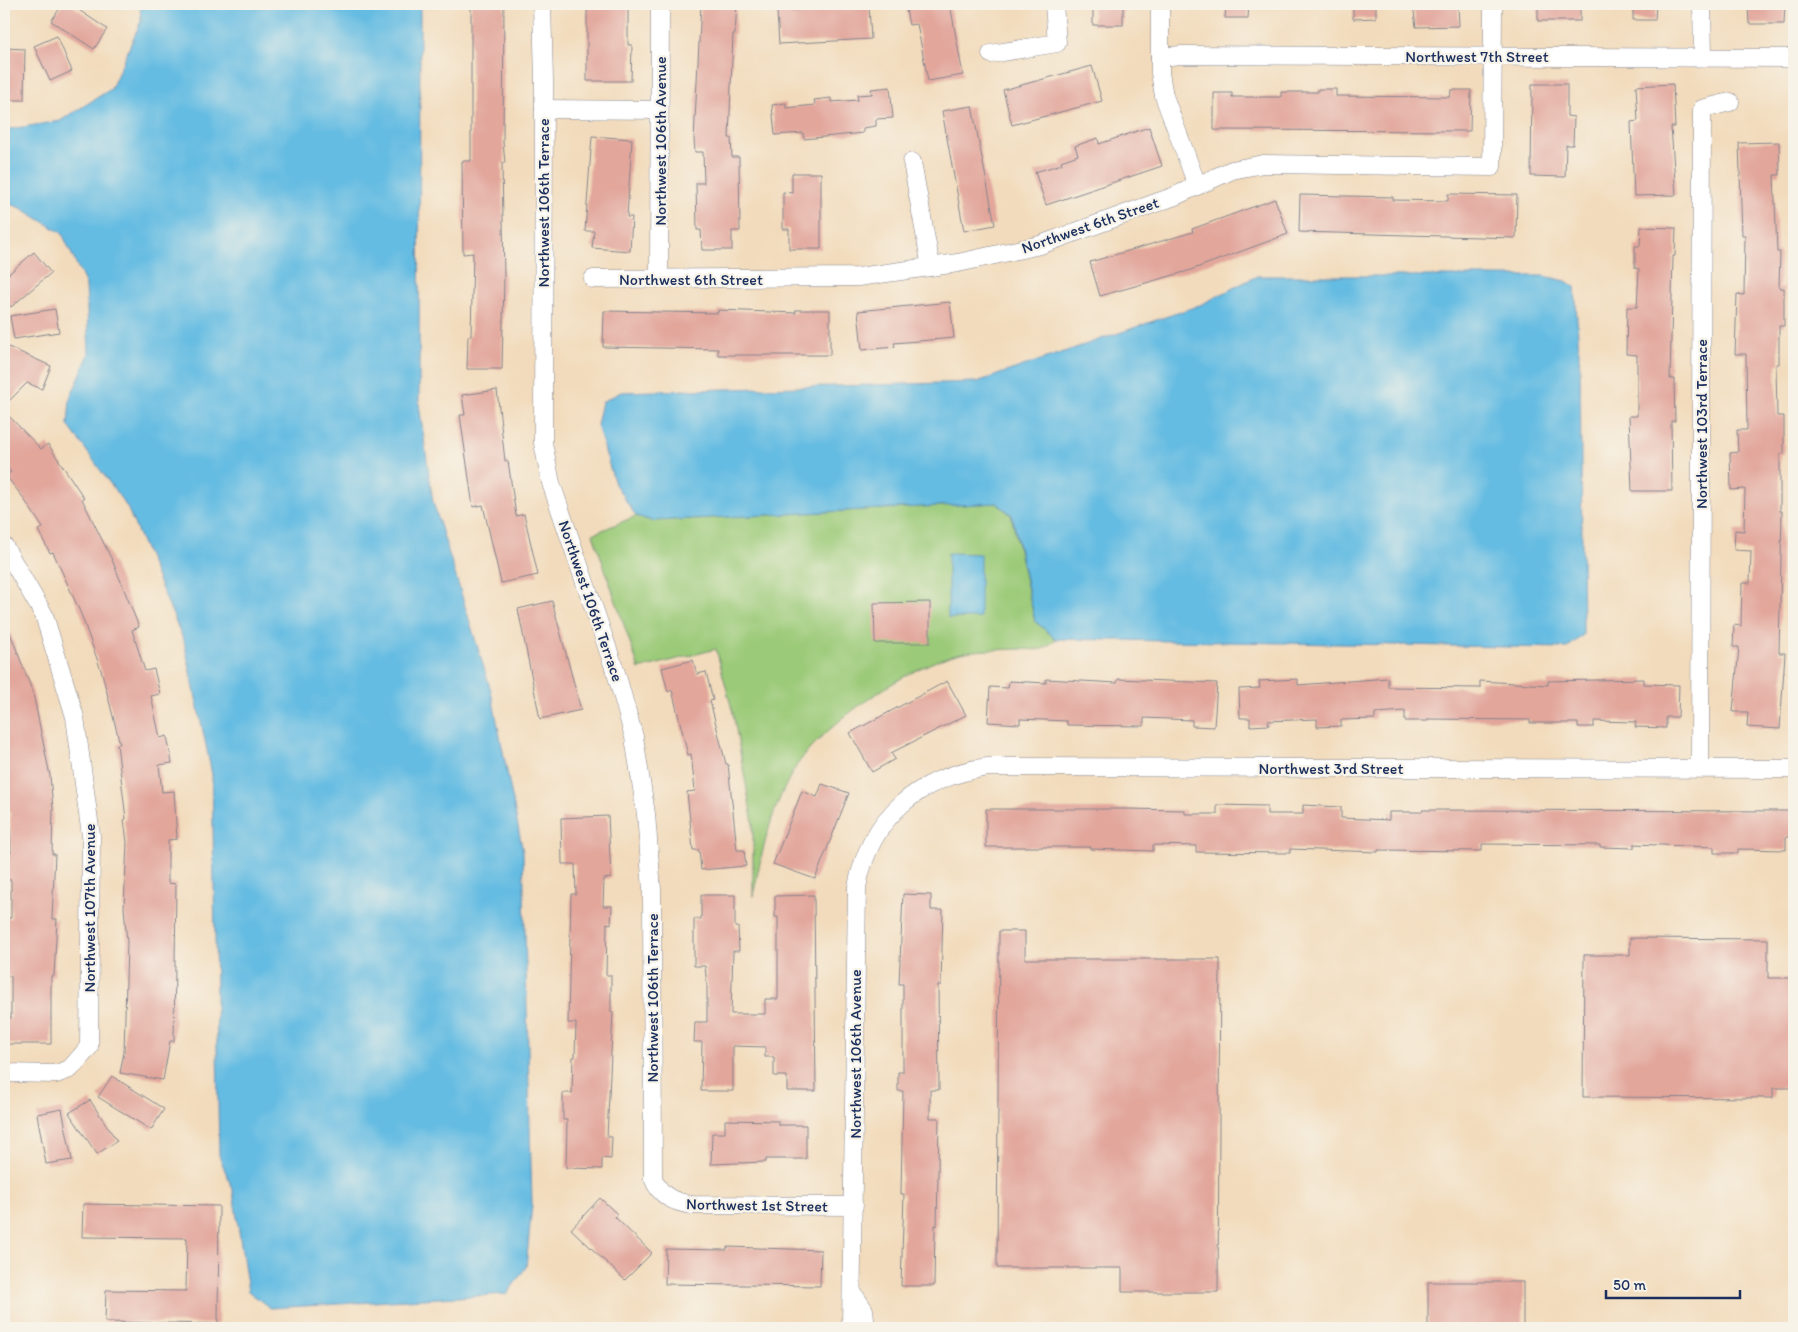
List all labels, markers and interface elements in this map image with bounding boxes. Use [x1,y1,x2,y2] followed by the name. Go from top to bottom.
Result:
[1405,47,1549,66] street label: Northwest 7th Street
[651,56,670,226] street label: Northwest 106th Avenue
[534,118,553,288] street label: Northwest 106th Terrace
[1019,193,1161,257] street label: Northwest 6th Street
[619,270,763,289] street label: Northwest 6th Street
[1692,339,1711,509] street label: Northwest 103rd Terrace
[554,518,628,684] street label: Northwest 106th Terrace
[1259,759,1403,778] street label: Northwest 3rd Street
[80,823,99,992] street label: Northwest 107th Avenue
[643,913,662,1083] street label: Northwest 106th Terrace
[846,969,865,1139] street label: Northwest 106th Avenue
[686,1194,828,1216] street label: Northwest 1st Street
[1606,1267,1739,1299] scale bar
[1613,1276,1646,1294] text: 50 m

